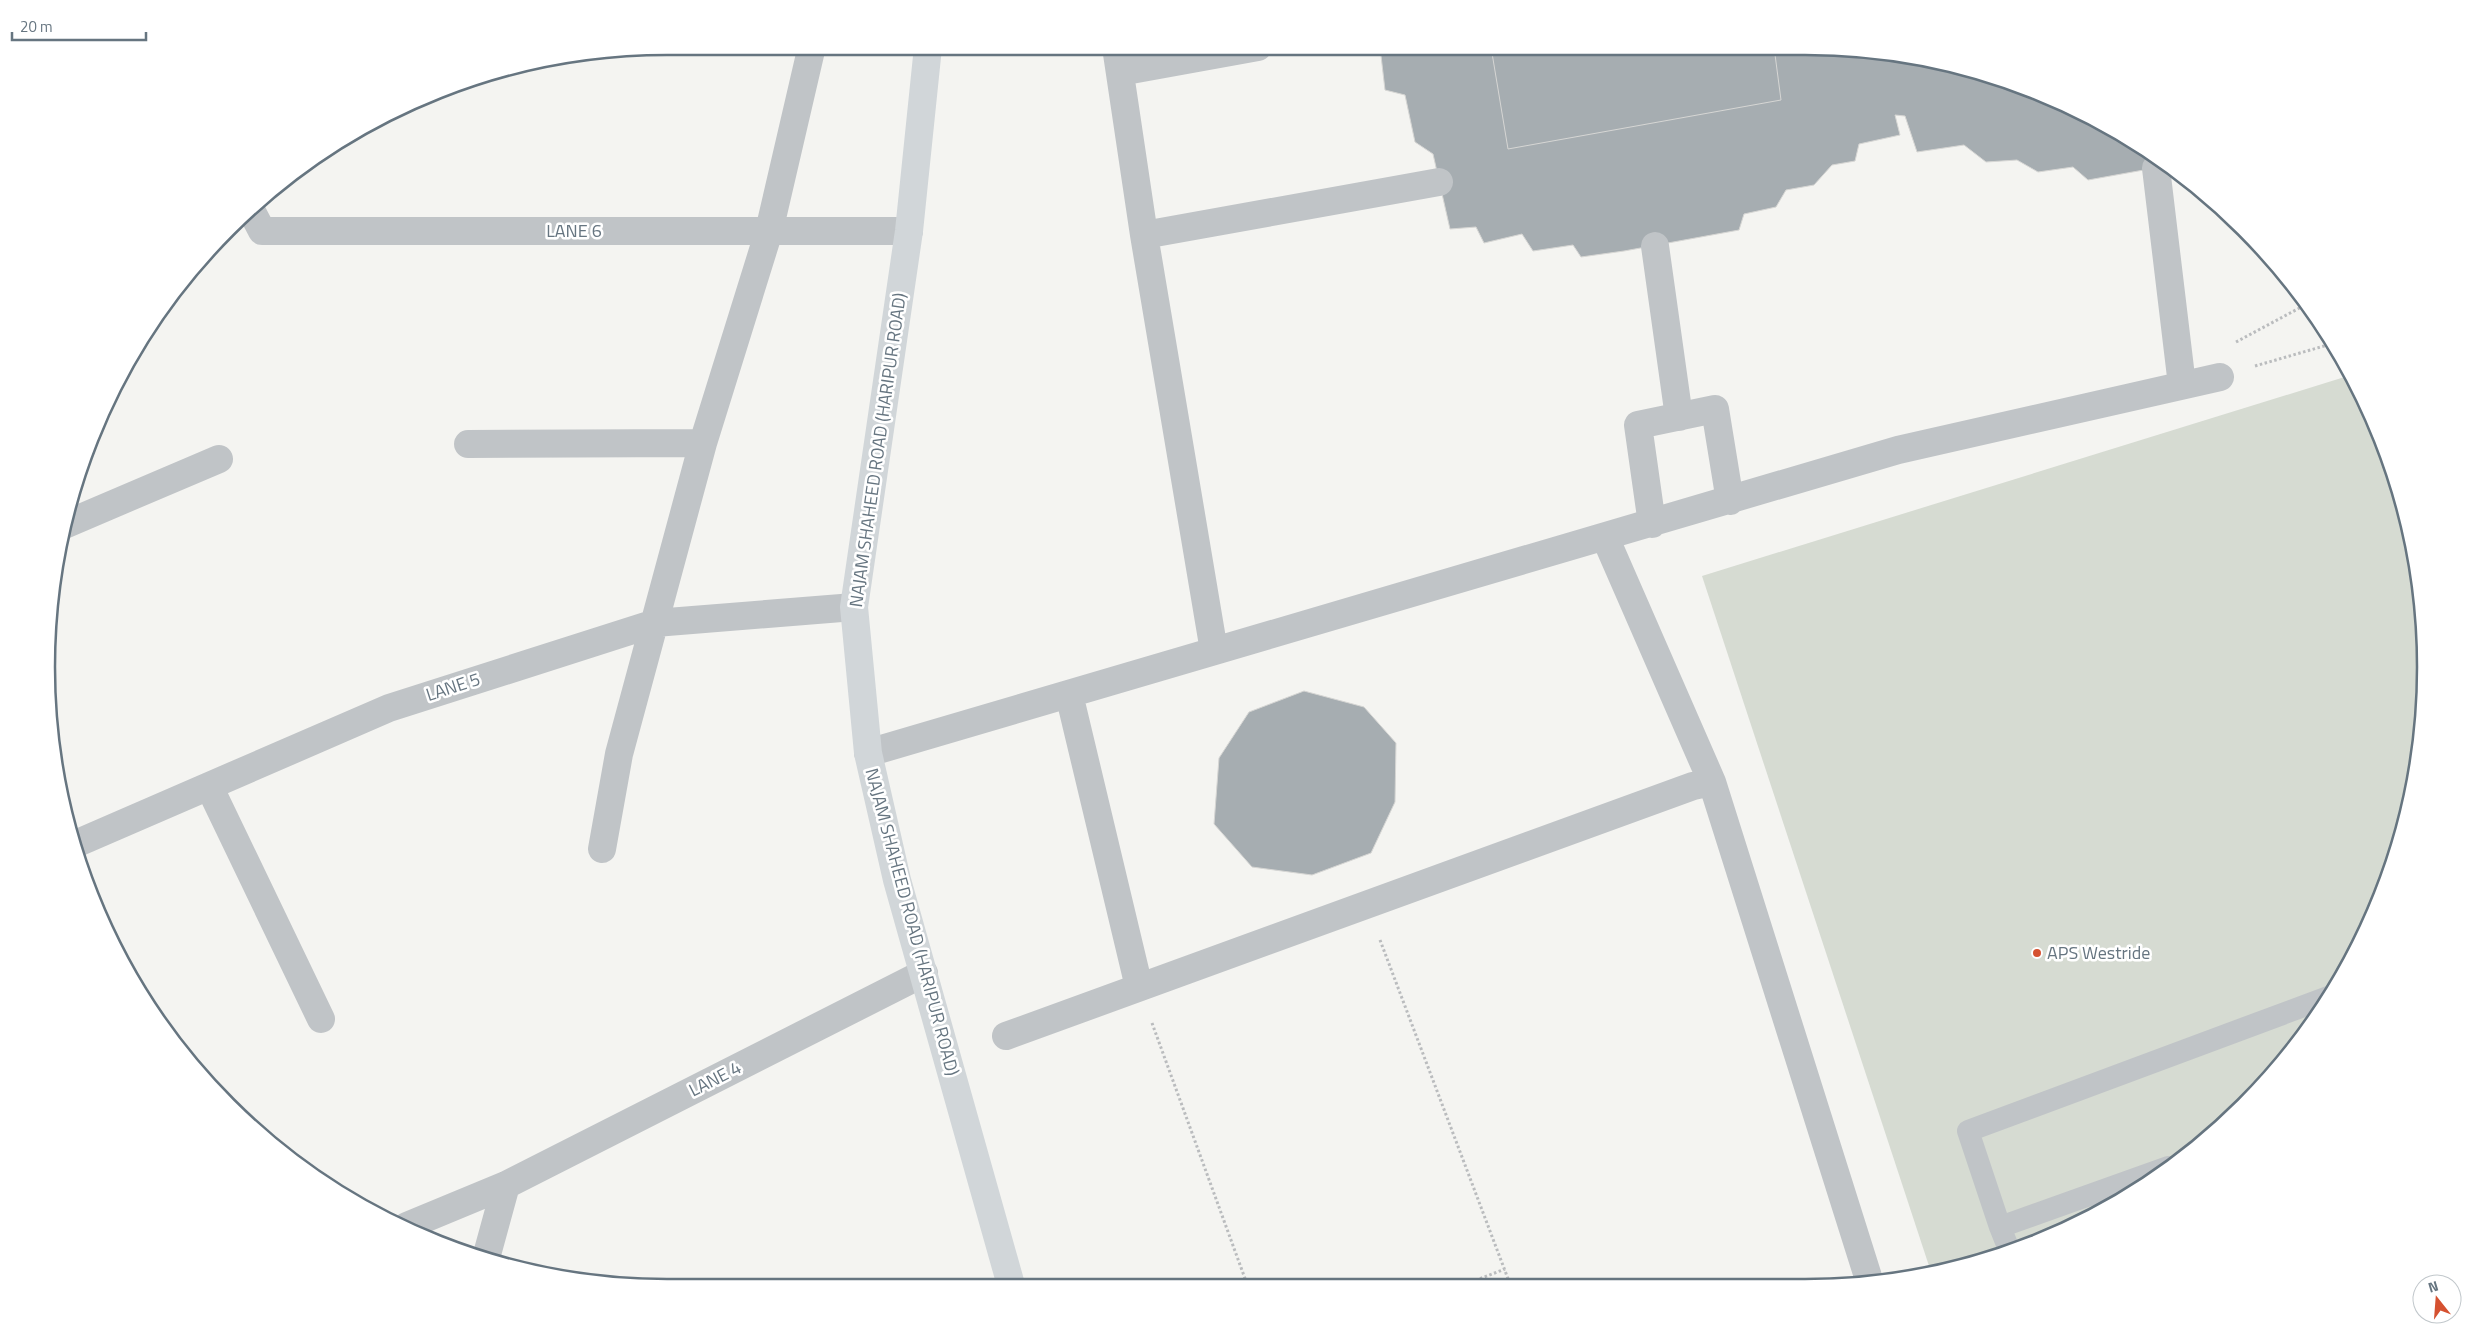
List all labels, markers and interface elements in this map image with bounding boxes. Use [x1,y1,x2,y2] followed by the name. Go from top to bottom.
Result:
[12,10,146,42] scale bar
[20,15,53,38] text: 20 m
[546,217,602,244] street label: LANE 6
[842,291,913,609] street label: NAJAM SHAHEED ROAD (HARIPUR ROAD)
[422,665,483,708] street label: LANE 5
[858,765,967,1079] street label: NAJAM SHAHEED ROAD (HARIPUR ROAD)
[2047,939,2150,966] place label: APS Westride
[2031,947,2043,959] marker: APS Westride
[684,1054,746,1103] street label: LANE 4
[2412,1274,2462,1324] north arrow
[2425,1275,2441,1298] text: N

